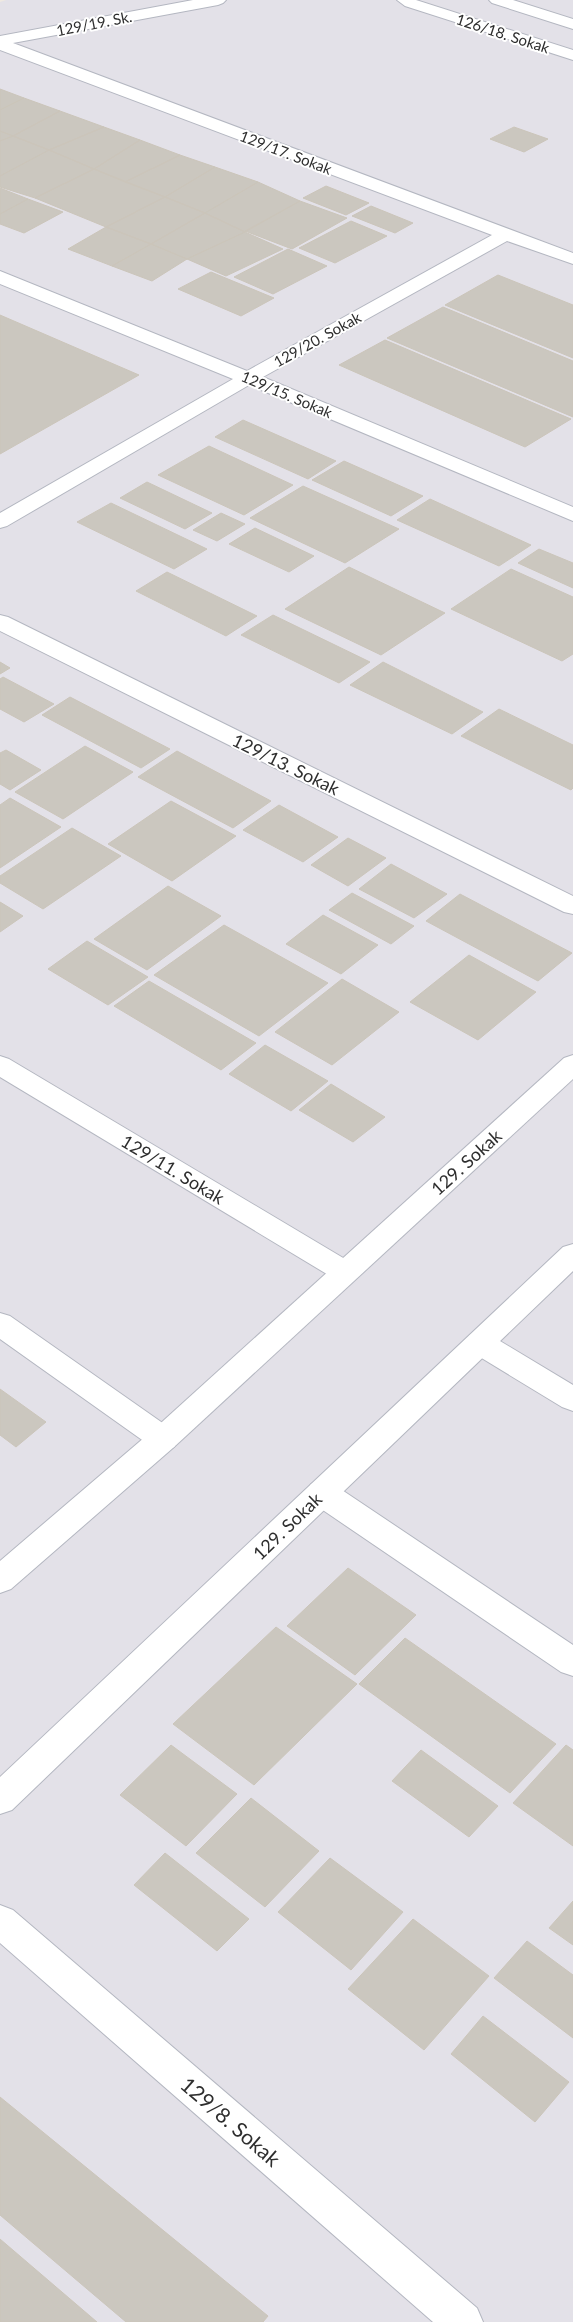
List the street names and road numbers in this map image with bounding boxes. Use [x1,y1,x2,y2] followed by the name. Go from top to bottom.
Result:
[55,7,133,39] street label: 129/19. Sk.
[454,9,552,57] street label: 126/18. Sokak
[238,126,335,178] street label: 129/17. Sokak
[270,307,364,370] street label: 129/20. Sokak
[239,367,335,421] street label: 129/15. Sokak
[229,729,344,800] street label: 129/13. Sokak
[426,1124,506,1199] street label: 129. Sokak
[117,1130,229,1209] street label: 129/11. Sokak
[248,1487,327,1564] street label: 129. Sokak
[176,2071,286,2171] street label: 129/8. Sokak

